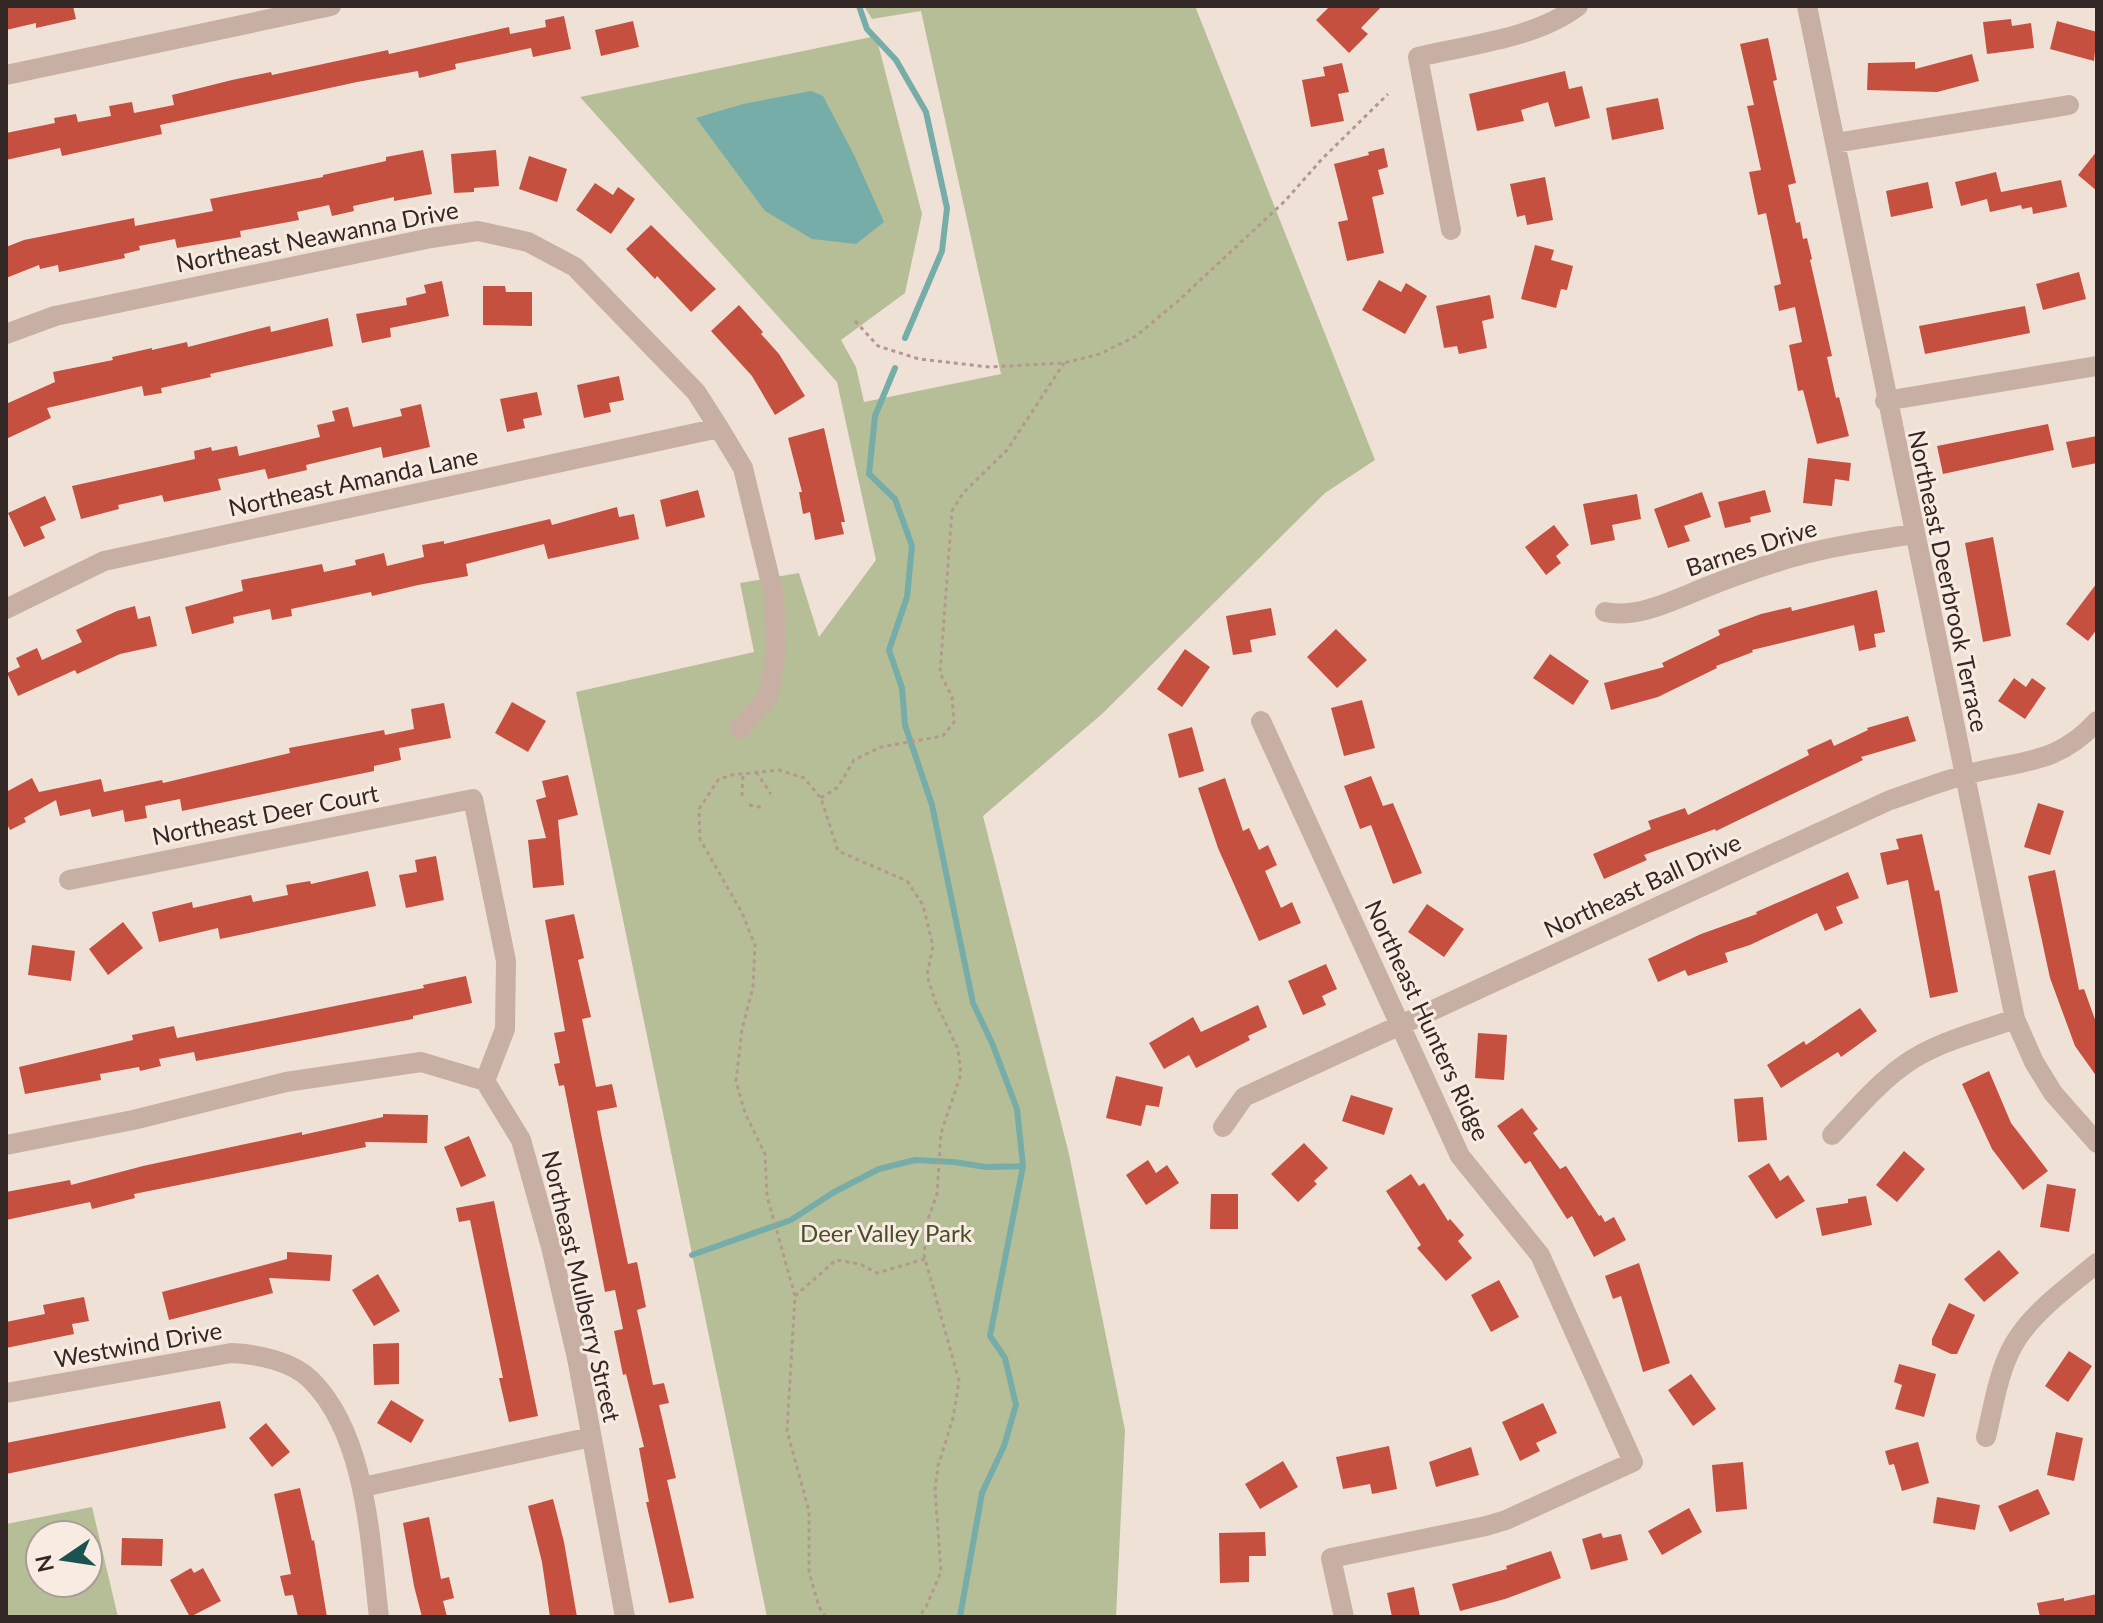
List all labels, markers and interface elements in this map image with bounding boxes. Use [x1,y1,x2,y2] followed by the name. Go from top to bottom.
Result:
[173,194,461,278] street label: Northeast Neawanna Drive
[1903,427,1995,735] street label: Northeast Deerbrook Terrace
[226,440,480,522] street label: Northeast Amanda Lane
[1682,512,1820,582] street label: Barnes Drive
[149,778,381,850] street label: Northeast Deer Court
[1539,827,1745,943] street label: Northeast Ball Drive
[1359,895,1497,1145] street label: Northeast Hunters Ridge
[537,1147,627,1425] street label: Northeast Mulberry Street
[800,1218,973,1247] park label: Deer Valley Park
[52,1315,224,1373] street label: Westwind Drive
[24,1519,104,1599] north arrow
[29,1552,59,1575] text: N

